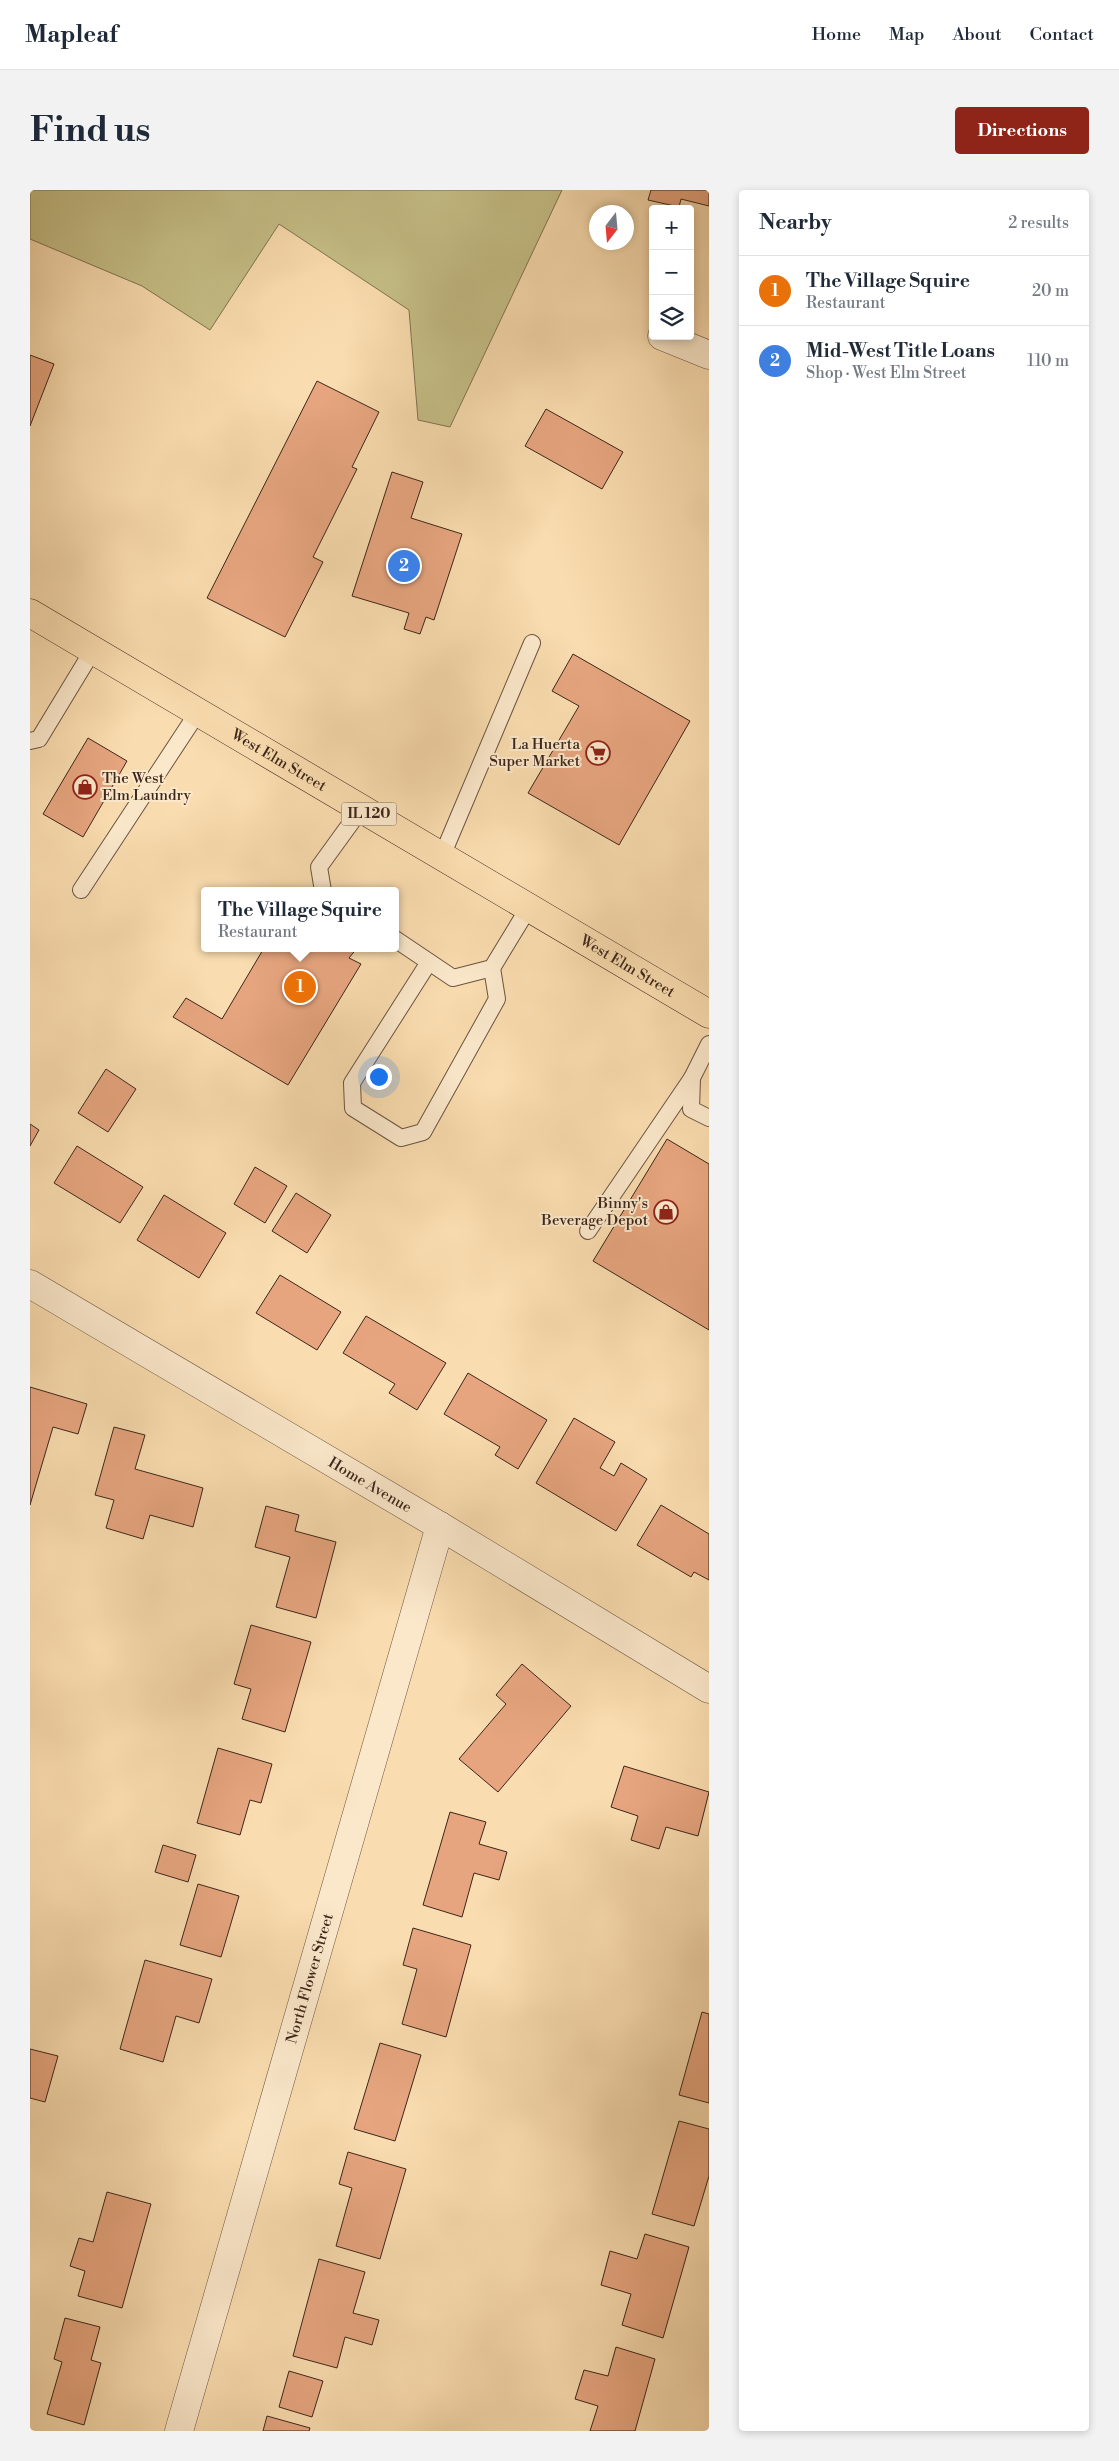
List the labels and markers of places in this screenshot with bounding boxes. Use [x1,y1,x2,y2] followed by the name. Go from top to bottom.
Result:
[388,547,420,585] pin: 2
[489,735,581,771] place label: La Huerta Super Market
[585,740,611,766] supermarket icon: La Huerta Super Market
[102,769,192,805] place label: The West Elm Laundry
[72,774,98,800] shop icon: The West Elm Laundry
[284,968,316,1006] pin: 1
[540,1194,649,1230] place label: Binny's Beverage Depot
[653,1199,679,1225] shop icon: Binny's Beverage Depot

